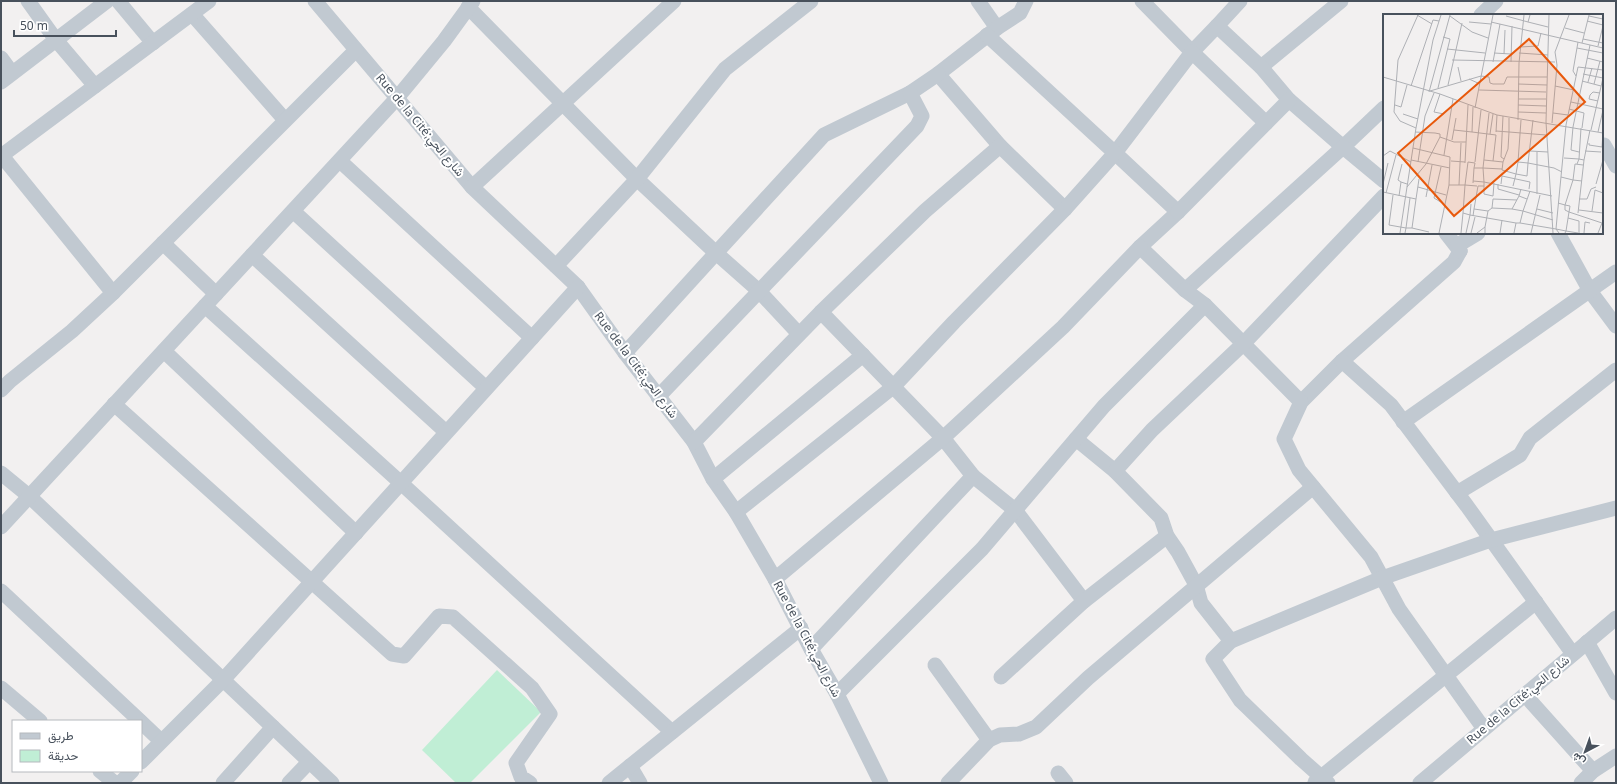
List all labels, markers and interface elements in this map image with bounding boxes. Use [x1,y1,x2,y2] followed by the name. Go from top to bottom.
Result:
[14,12,116,38] scale bar
[1383,14,1603,234] inset map
[20,17,48,34] text: 50 m
[371,70,468,181] street label: Rue de la Cité;شارع الحي
[589,308,682,423] street label: Rue de la Cité;شارع الحي
[768,578,845,701] street label: Rue de la Cité;شارع الحي
[1463,652,1574,749] street label: Rue de la Cité;شارع الحي
[12,720,142,772] legend
[48,727,74,744] text: طريق
[1565,732,1605,772] north arrow
[48,747,78,764] text: حديقة
[1568,750,1588,770] text: ش

